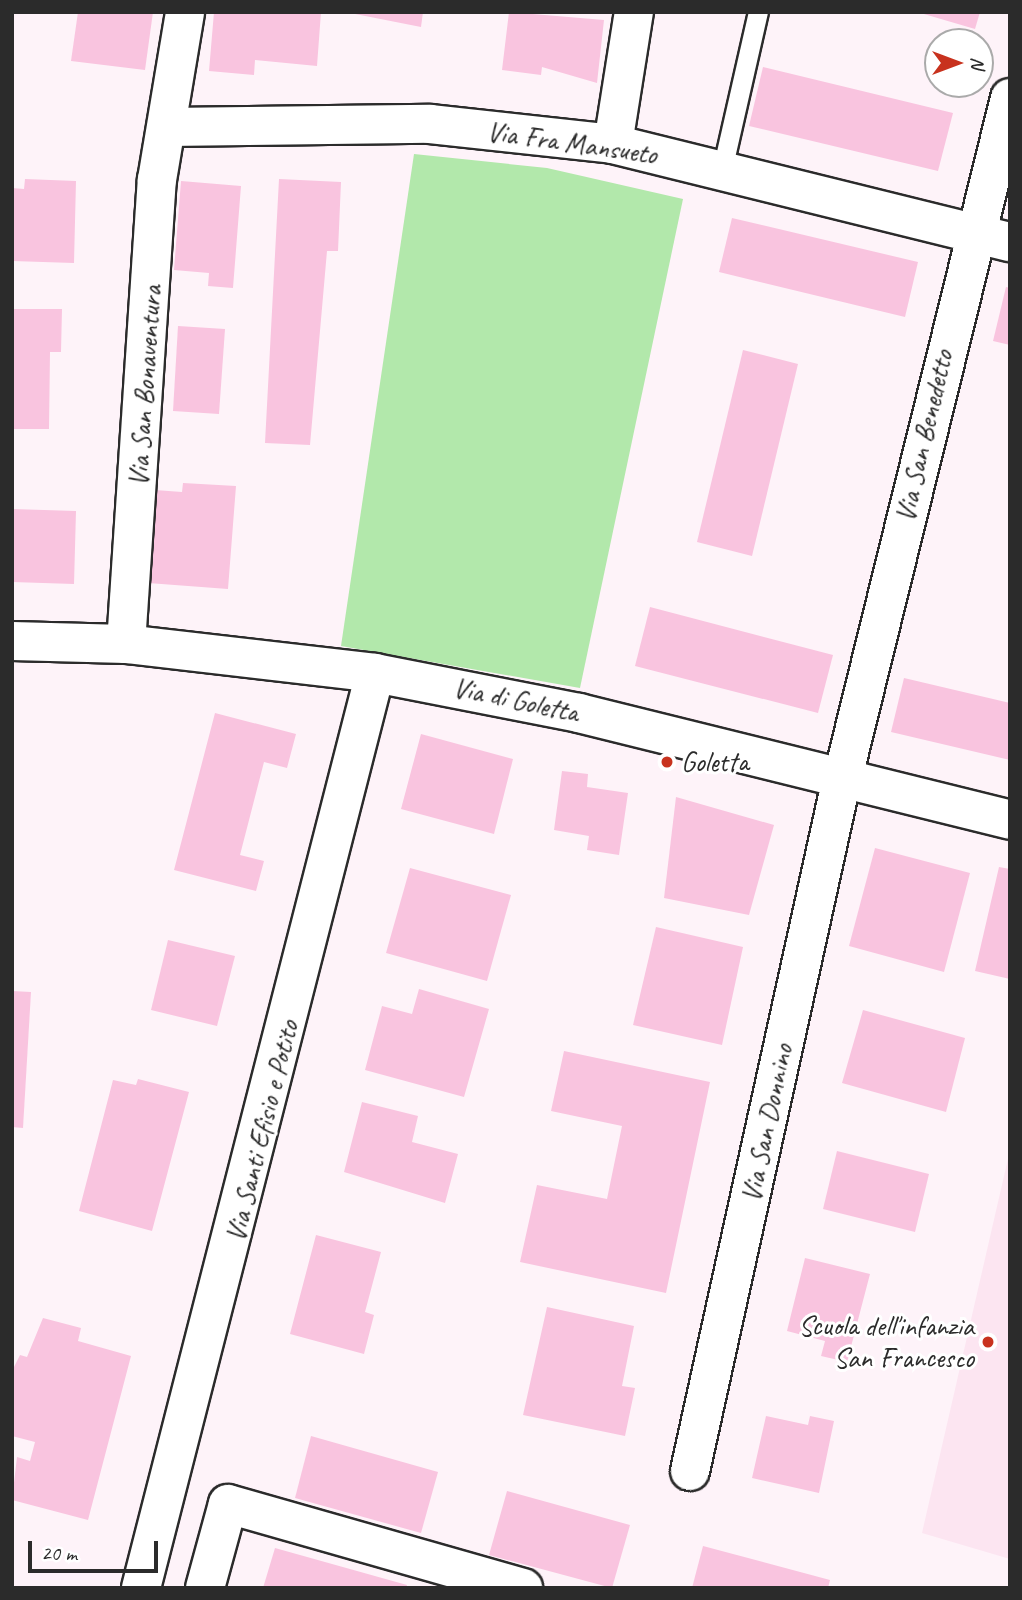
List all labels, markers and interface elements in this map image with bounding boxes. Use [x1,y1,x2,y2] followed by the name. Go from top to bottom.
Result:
[924,28,994,98] north arrow
[966,57,990,69] text: N
[485,114,659,172] street label: Via Fra Mansueto
[121,284,169,488] street label: Via San Bonaventura
[888,347,960,525] street label: Via San Benedetto
[450,670,582,730] street label: Via di Goletta
[681,745,748,779] place label: Goletta
[659,754,675,770] marker: Goletta
[218,1017,306,1245] street label: Via Santi Efisio e Potito
[734,1041,800,1205] street label: Via San Donnino
[799,1309,974,1375] place label: Scuola dell'infanzia San Francesco
[980,1334,996,1350] marker: Scuola dell'infanzia San Francesco
[32,1526,161,1570] scale bar
[41,1540,77,1566] text: 20 m

